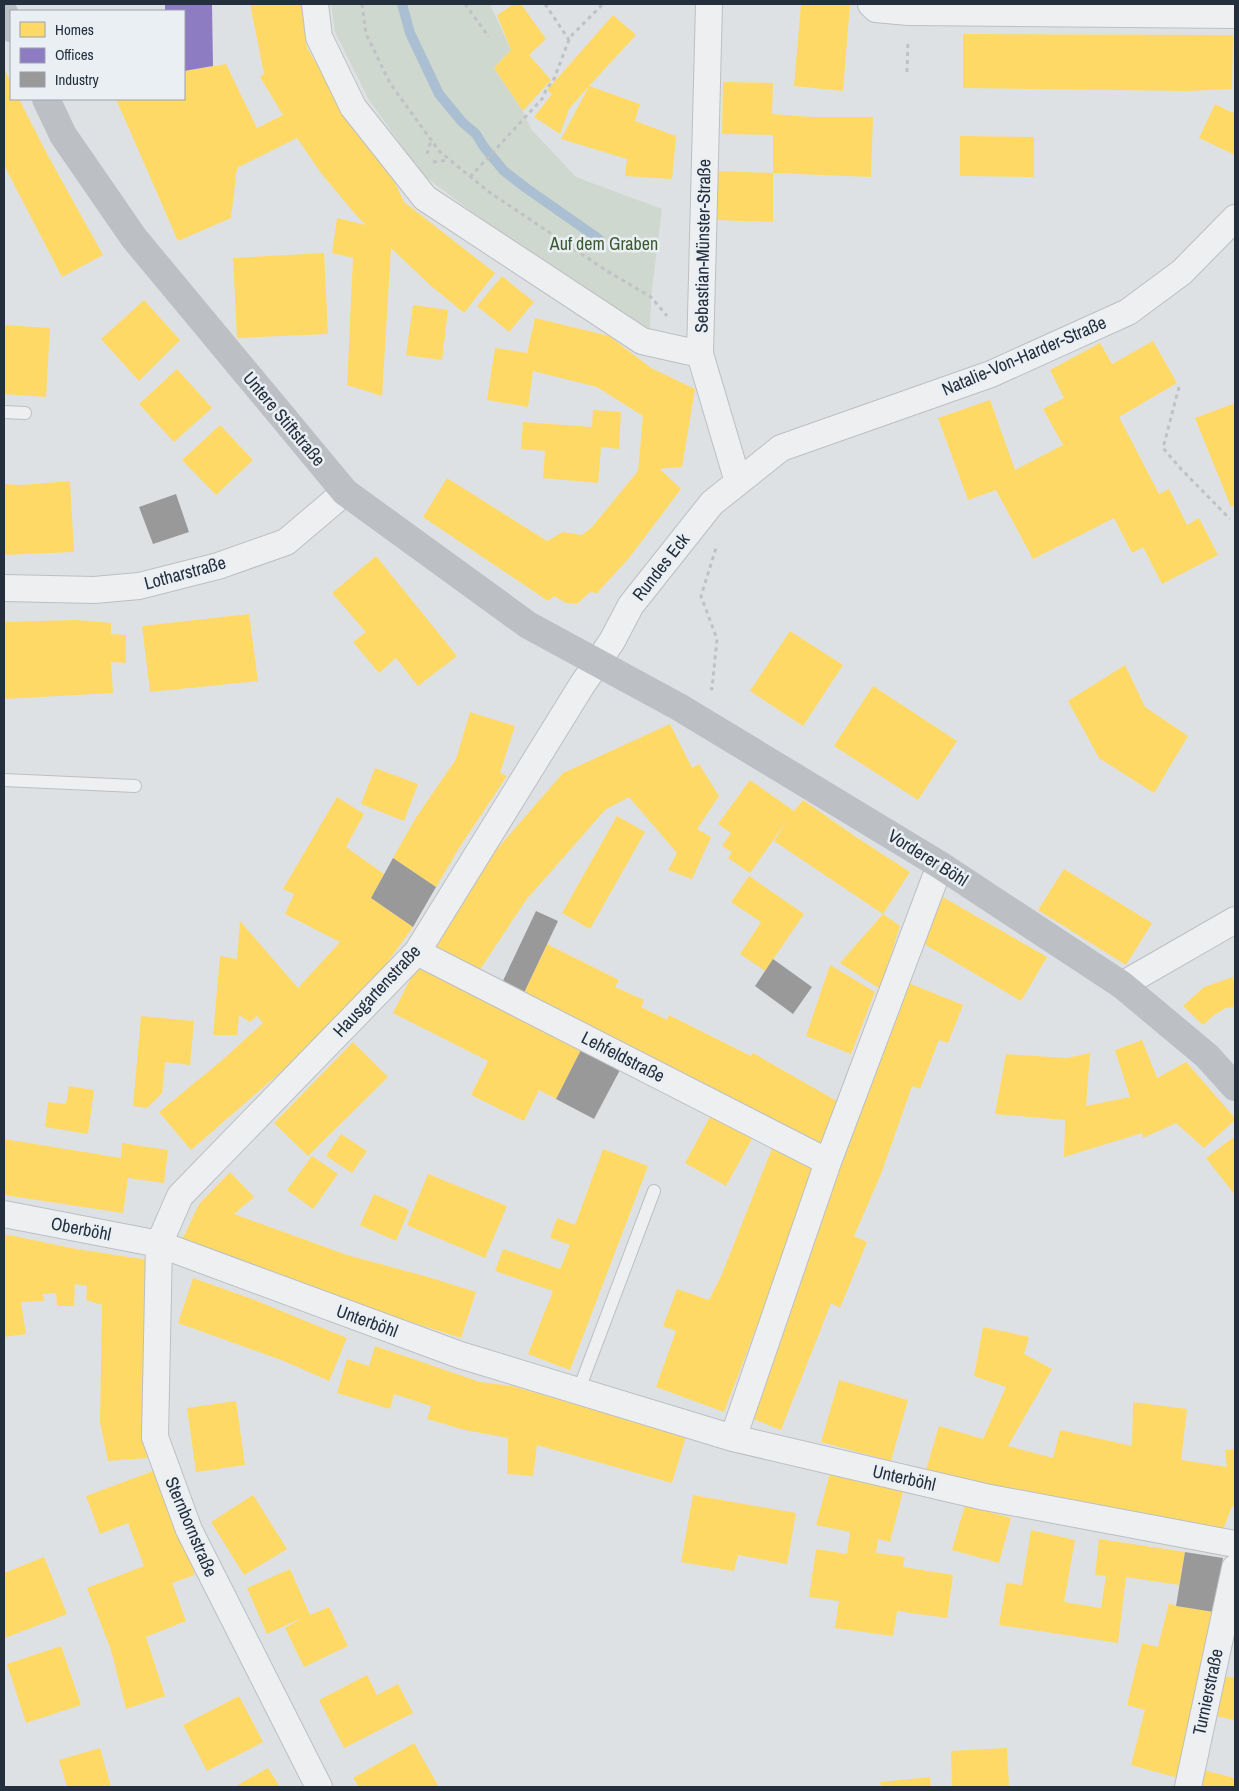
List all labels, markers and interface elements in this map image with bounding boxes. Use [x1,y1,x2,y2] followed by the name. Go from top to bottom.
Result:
[10,10,185,100] legend
[55,19,94,40] text: Homes
[55,44,94,65] text: Offices
[55,69,100,90] text: Industry
[688,159,717,333] street label: Sebastian-Münster-Straße
[549,231,658,256] park label: Auf dem Graben
[938,310,1110,402] street label: Natalie-Von-Harder-Straße
[237,366,331,471] street label: Untere Stiftstraße
[626,527,695,606] street label: Rundes Eck
[141,550,229,595] street label: Lotharstraße
[883,823,973,892] street label: Vorderer Böhl
[327,939,426,1042] street label: Hausgartenstraße
[577,1025,669,1088] street label: Lehfeldstraße
[49,1210,113,1247] street label: Oberböhl
[333,1298,402,1343] street label: Unterböhl
[870,1458,938,1497] street label: Unterböhl
[159,1473,224,1581] street label: Sternbornstraße
[1186,1646,1229,1738] street label: Turnierstraße

